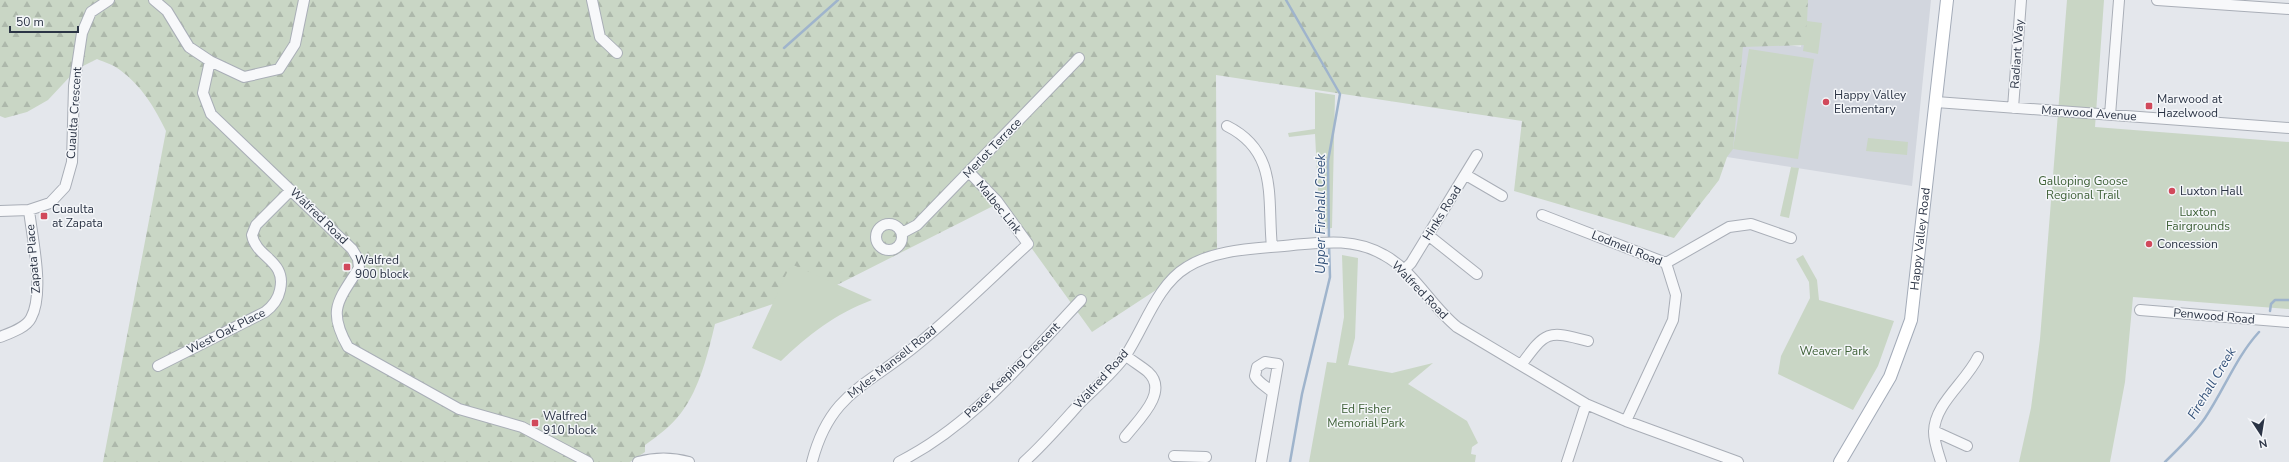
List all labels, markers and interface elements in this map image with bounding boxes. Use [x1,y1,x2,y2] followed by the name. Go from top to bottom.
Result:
[10,8,78,34] scale bar
[16,14,44,30] text: 50 m
[2007,18,2027,89] street label: Radiant Way
[63,66,85,160] street label: Cuaulta Crescent
[1834,87,1907,117] place label: Happy Valley Elementary
[2157,91,2223,121] place label: Marwood at Hazelwood
[1821,97,1831,107] marker: Happy Valley Elementary
[2144,101,2154,111] marker: Marwood at Hazelwood
[2041,102,2137,124] street label: Marwood Avenue
[959,114,1025,182] street label: Merlot Terrace
[1312,153,1330,274] water label: Upper Firehall Creek
[2038,173,2128,203] park label: Galloping Goose Regional Trail
[973,177,1026,238] street label: Malbec Link
[1419,183,1465,243] street label: Hinks Road
[2180,183,2243,199] place label: Luxton Hall
[286,184,352,248] street label: Walfred Road
[2167,186,2177,196] marker: Luxton Hall
[1906,187,1934,291] street label: Happy Valley Road
[52,201,103,231] place label: Cuaulta at Zapata
[2166,204,2230,234] park label: Luxton Fairgrounds
[39,211,49,221] marker: Cuaulta at Zapata
[22,224,44,294] street label: Zapata Place
[1589,227,1665,269] street label: Lodmell Road
[2157,236,2218,252] place label: Concession
[2144,239,2154,249] marker: Concession
[355,252,409,282] place label: Walfred 900 block
[1388,257,1452,323] street label: Walfred Road
[342,262,352,272] marker: Walfred 900 block
[184,304,268,358] street label: West Oak Place
[2173,304,2255,328] street label: Penwood Road
[961,318,1064,421] street label: Peace Keeping Crescent
[844,322,940,402] street label: Myles Mansell Road
[1799,343,1870,359] park label: Weaver Park
[2183,344,2241,423] water label: Firehall Creek
[1070,346,1132,412] street label: Walfred Road
[1327,401,1406,431] park label: Ed Fisher Memorial Park
[543,408,597,438] place label: Walfred 910 block
[2241,414,2281,454] north arrow
[530,418,540,428] marker: Walfred 910 block
[2257,435,2269,451] text: N

